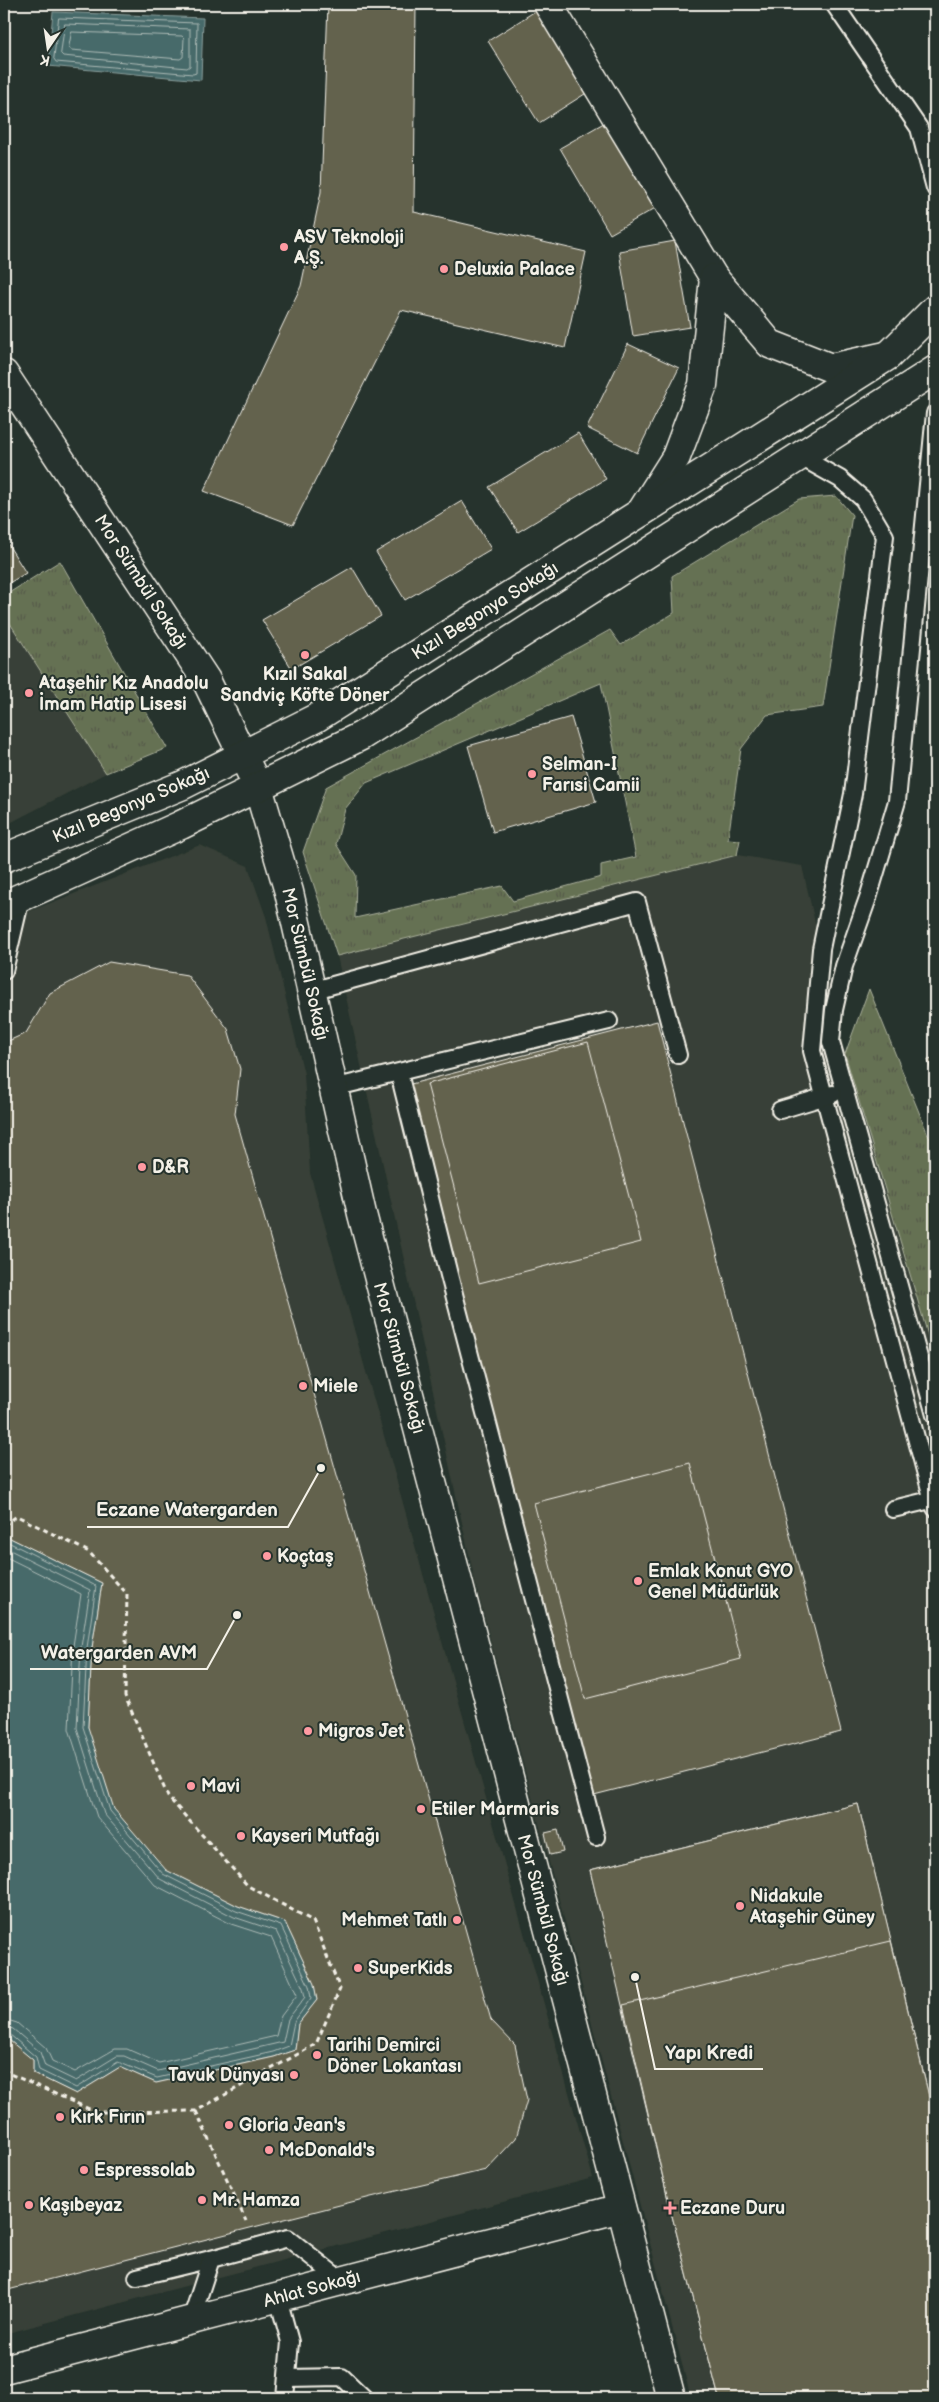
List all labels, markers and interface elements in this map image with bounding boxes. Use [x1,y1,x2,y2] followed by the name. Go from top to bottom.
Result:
[22,22,72,72] north arrow
[38,51,52,70] text: K
[293,227,404,269] place label: ASV Teknoloji A.Ş.
[278,241,290,253] marker: ASV Teknoloji A.Ş.
[454,259,575,280] place label: Deluxia Palace
[438,263,450,275] marker: Deluxia Palace
[90,511,192,653] street label: Mor Sümbül Sokağı
[408,558,562,664] street label: Kızıl Begonya Sokağı
[299,649,311,661] marker: Kızıl Sakal Sandviç Köfte Döner
[220,664,390,706] place label: Kızıl Sakal Sandviç Köfte Döner
[38,673,209,715] place label: Ataşehir Kız Anadolu İmam Hatip Lisesi
[23,687,35,699] marker: Ataşehir Kız Anadolu İmam Hatip Lisesi
[542,754,640,796] place label: Selman-I Farısi Camii
[49,762,213,848] street label: Kızıl Begonya Sokağı
[526,768,538,780] marker: Selman-I Farısi Camii
[277,886,333,1042] street label: Mor Sümbül Sokağı
[152,1157,189,1178] place label: D&R
[136,1161,148,1173] marker: D&R
[369,1280,429,1436] street label: Mor Sümbül Sokağı
[313,1376,358,1397] place label: Miele
[297,1380,309,1392] marker: Miele
[87,1493,288,1527] callout: Eczane Watergarden
[96,1499,278,1522] text: Eczane Watergarden
[277,1546,334,1567] place label: Koçtaş
[261,1550,273,1562] marker: Koçtaş
[648,1561,793,1603] place label: Emlak Konut GYO Genel Müdürlük
[632,1575,644,1587] marker: Emlak Konut GYO Genel Müdürlük
[30,1635,207,1669] callout: Watergarden AVM
[41,1642,197,1665] text: Watergarden AVM
[318,1721,404,1742] place label: Migros Jet
[302,1725,314,1737] marker: Migros Jet
[201,1776,240,1797] place label: Mavi
[185,1780,197,1792] marker: Mavi
[431,1799,559,1820] place label: Etiler Marmaris
[415,1803,427,1815] marker: Etiler Marmaris
[251,1826,380,1847] place label: Kayseri Mutfağı
[235,1830,247,1842] marker: Kayseri Mutfağı
[513,1832,573,1988] street label: Mor Sümbül Sokağı
[749,1886,875,1928] place label: Nidakule Ataşehir Güney
[734,1900,746,1912] marker: Nidakule Ataşehir Güney
[341,1910,447,1931] place label: Mehmet Tatlı
[451,1914,463,1926] marker: Mehmet Tatlı
[368,1958,453,1979] place label: SuperKids
[352,1962,364,1974] marker: SuperKids
[327,2035,461,2077] place label: Tarihi Demirci Döner Lokantası
[655,2035,763,2069] callout: Yapı Kredi
[665,2042,753,2065] text: Yapı Kredi
[311,2049,323,2061] marker: Tarihi Demirci Döner Lokantası
[168,2065,284,2086] place label: Tavuk Dünyası
[288,2069,300,2081] marker: Tavuk Dünyası
[70,2107,145,2128] place label: Kırk Fırın
[54,2111,66,2123] marker: Kırk Fırın
[239,2115,346,2136] place label: Gloria Jean's
[223,2119,235,2131] marker: Gloria Jean's
[279,2140,375,2161] place label: McDonald's
[263,2144,275,2156] marker: McDonald's
[94,2160,196,2181] place label: Espressolab
[78,2164,90,2176] marker: Espressolab
[212,2190,300,2211] place label: Mr. Hamza
[196,2194,208,2206] marker: Mr. Hamza
[39,2195,122,2216] place label: Kaşıbeyaz
[680,2198,785,2219] place label: Eczane Duru
[23,2199,35,2211] marker: Kaşıbeyaz
[664,2202,676,2214] marker: Eczane Duru
[261,2266,363,2312] street label: Ahlat Sokağı

